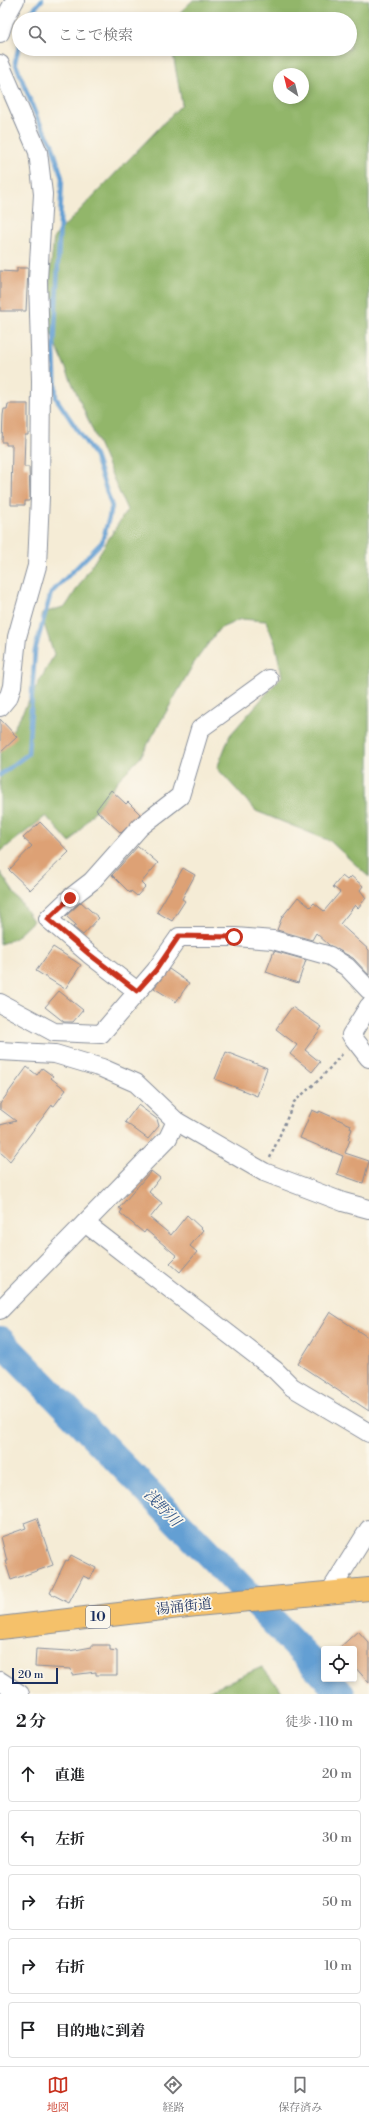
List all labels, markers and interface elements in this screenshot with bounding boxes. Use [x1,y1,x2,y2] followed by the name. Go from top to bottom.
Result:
[12,12,357,56] search box
[26,23,48,45] icon: search
[58,26,133,45] text: ここで検索
[273,68,309,104] north arrow
[61,889,79,907] route end
[225,928,243,946] route start
[140,1485,186,1532] water label: 浅野川
[155,1595,213,1619] street label: 湯涌街道
[86,1606,110,1628] road number: 10
[321,1646,357,1682] map controls
[321,1646,357,1682] button: locate
[12,1666,58,1685] scale bar
[18,1668,43,1682] text: 20 m
[16,1711,46,1733] text: 2 分
[286,1714,353,1730] text: 徒歩 · 110 m
[17,1763,39,1785] icon: ahead
[55,1766,85,1785] text: 直進
[322,1766,352,1782] text: 20 m
[17,1827,39,1849] icon: left
[55,1830,85,1849] text: 左折
[322,1830,352,1846] text: 30 m
[17,1891,39,1913] icon: right
[55,1894,85,1913] text: 右折
[322,1894,352,1910] text: 50 m
[17,1955,39,1977] icon: right
[55,1958,85,1977] text: 右折
[324,1958,352,1974] text: 10 m
[17,2019,39,2041] icon: arrive
[55,2022,145,2041] text: 目的地に到着
[47,2074,69,2115] tab: 地図
[162,2074,184,2115] tab: 経路
[278,2074,322,2115] tab: 保存済み

